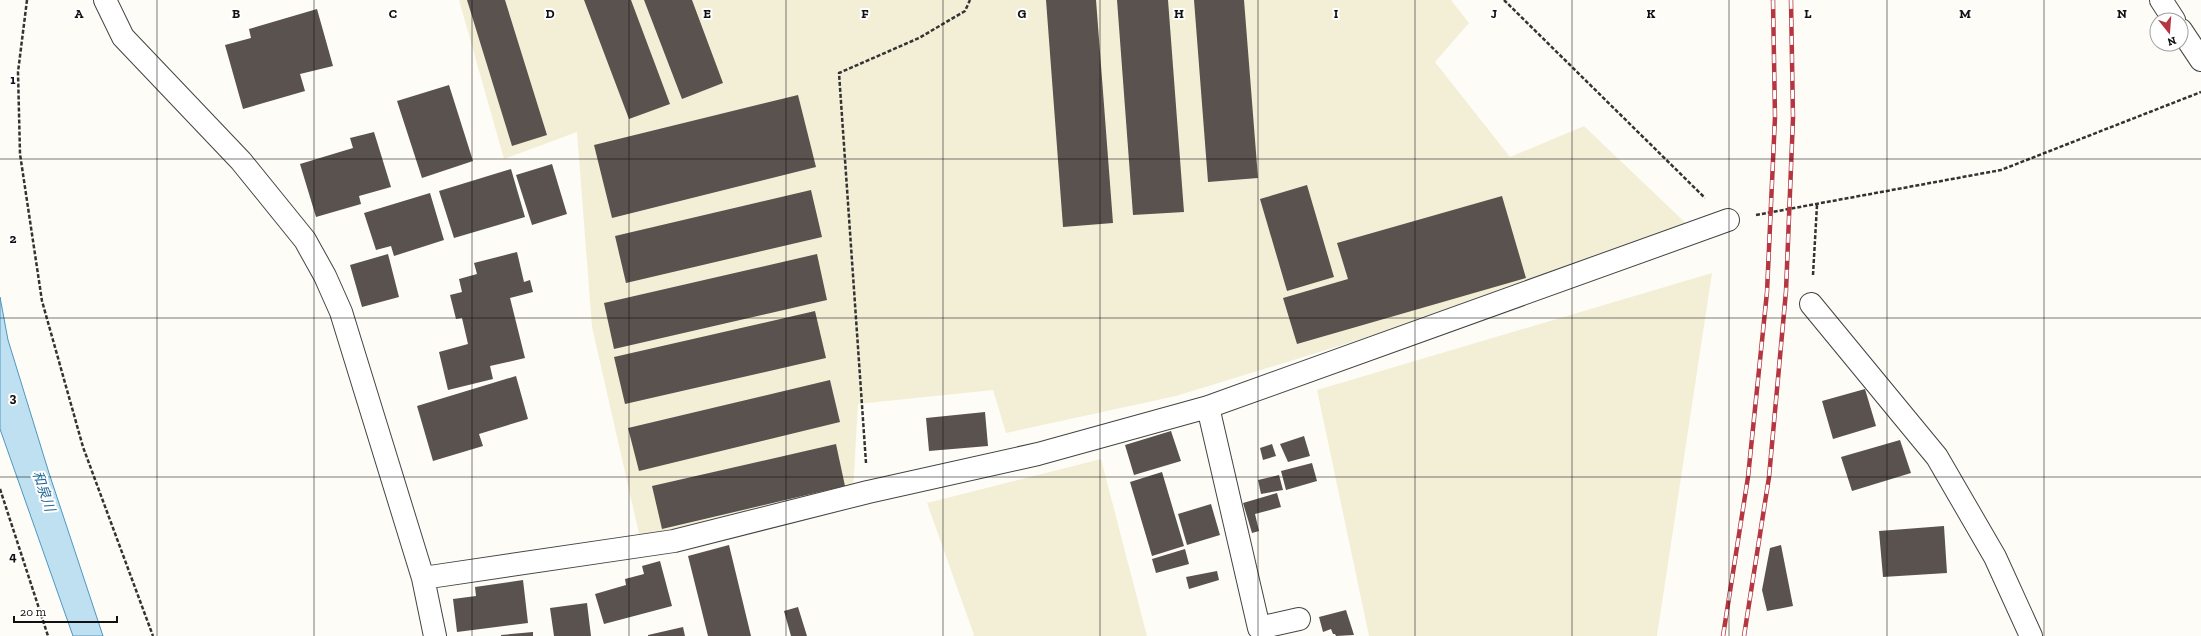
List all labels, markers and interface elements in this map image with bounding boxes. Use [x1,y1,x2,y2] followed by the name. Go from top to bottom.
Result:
[75,6,84,21] text: A
[232,6,240,21] text: B
[389,6,397,21] text: C
[545,6,555,21] text: D
[703,6,711,21] text: E
[861,6,869,21] text: F
[1018,6,1027,21] text: G
[1174,6,1184,21] text: H
[1334,6,1339,21] text: I
[1491,6,1497,21] text: J
[1647,6,1656,21] text: K
[1804,6,1812,21] text: L
[1959,6,1971,21] text: M
[2117,6,2127,21] text: N
[2149,12,2189,52] north arrow
[2165,34,2178,49] text: N
[10,72,16,87] text: 1
[10,231,17,246] text: 2
[10,390,17,405] text: 3
[29,469,59,516] water label: 和泉川
[9,549,17,564] text: 4
[14,598,117,624] scale bar
[20,605,47,619] text: 20 m

